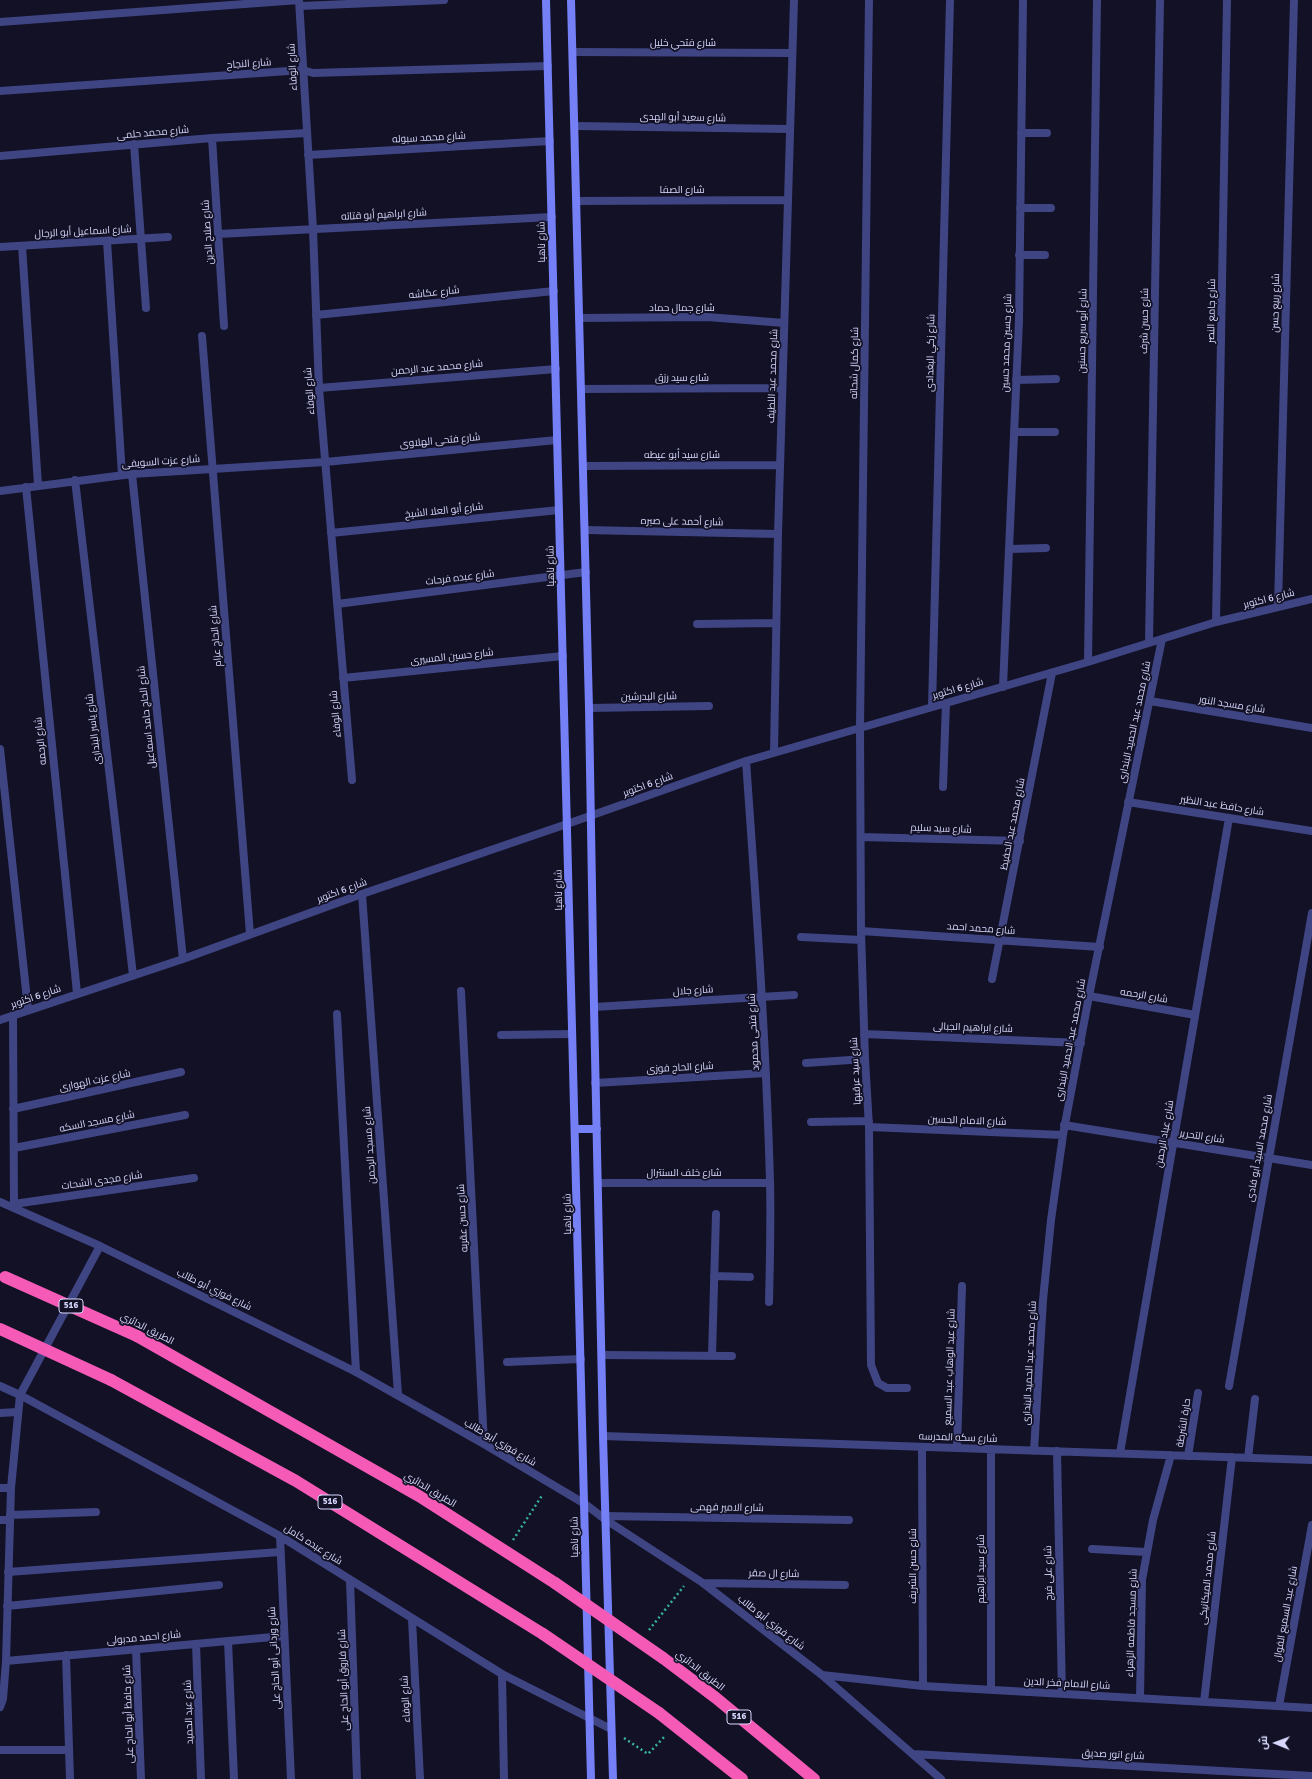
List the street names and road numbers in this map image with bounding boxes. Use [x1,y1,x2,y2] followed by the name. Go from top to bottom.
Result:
[650,37,716,49] street label: شارع فتحي خليل
[286,43,300,91] street label: شارع الوفاء
[226,56,272,72] street label: شارع النجاح
[640,111,726,125] street label: شارع سعيد أبو الهدى
[116,124,190,142] street label: شارع محمد حلمى
[392,130,466,146] street label: شارع محمد سبوله
[660,184,704,196] street label: شارع الصفا
[200,199,216,265] street label: شارع صلاح الدين
[341,207,427,223] street label: شارع ابراهيم أبو قتاته
[536,221,548,263] street label: شارع ناهيا
[34,223,132,241] street label: شارع اسماعيل أبو الرجال
[1269,273,1283,333] street label: شارع ربيع حسن
[1205,279,1219,343] street label: شارع جامع النصر
[408,284,460,302] street label: شارع عكاشه
[1076,288,1090,374] street label: شارع أبو سريع حسنين
[1138,288,1152,354] street label: شارع حسن شرف
[999,293,1015,393] street label: شارع حسين محمد حسين
[649,302,715,314] street label: شارع جمال حماد
[924,314,938,392] street label: شارع زكي البغدادى
[848,327,862,399] street label: شارع كمال شحاته
[765,329,781,423] street label: شارع محمد عبد اللطيف
[390,358,484,378] street label: شارع محمد عبد الرحمن
[302,367,318,415] street label: شارع الوفاء
[655,372,709,384] street label: شارع سيد رزق
[399,432,481,450] street label: شارع فتحى الهلاوى
[644,449,720,461] street label: شارع سيد أبو عيطه
[122,453,200,471] street label: شارع عزت السويفى
[404,501,484,521] street label: شارع أبو العلا الشيخ
[641,515,723,529] street label: شارع أحمد على صبره
[545,545,557,587] street label: شارع ناهيا
[425,568,495,588] street label: شارع عبده فرحات
[1242,587,1296,611] street label: شارع 6 اكتوبر
[207,605,225,667] street label: شارع الحاج عزام
[410,647,494,667] street label: شارع حسين المسيرى
[1116,660,1154,784] street label: شارع محمد عبد الحميد البندارى
[136,665,158,769] street label: شارع الحاج حامد اسماعيل
[931,676,985,702] street label: شارع 6 اكتوبر
[328,690,344,738] street label: شارع الوفاء
[621,691,677,703] street label: شارع البدرشين
[84,693,104,765] street label: شارع ياسر البندارى
[1198,694,1266,716] street label: شارع مسجد النور
[33,716,49,766] street label: شارع الرحمه
[621,770,675,800] street label: شارع 6 اكتوبر
[998,777,1028,871] street label: شارع محمد عبد الحفيظ
[1179,793,1265,819] street label: شارع حافظ عبد النظير
[910,822,972,836] street label: شارع سيد سليم
[553,869,565,911] street label: شارع ناهيا
[315,876,369,906] street label: شارع 6 اكتوبر
[946,921,1016,937] street label: شارع محمد احمد
[1053,978,1089,1102] street label: شارع محمد عبد الحميد البندارى
[9,983,63,1011] street label: شارع 6 اكتوبر
[672,984,714,998] street label: شارع جلال
[1119,986,1169,1006] street label: شارع الرحمه
[746,993,762,1071] street label: شارع فتحى محمود
[933,1021,1013,1035] street label: شارع ابراهيم الجبالى
[848,1037,864,1105] street label: شارع سيد عرقبها
[646,1060,714,1076] street label: شارع الحاج فوزى
[58,1068,132,1094] street label: شارع عزت الهوارى
[1245,1093,1275,1203] street label: شارع محمد السيد أبو فادى
[1153,1099,1177,1169] street label: شارع عباد الرحمن
[361,1106,379,1184] street label: شارع مسجد الرحمن
[58,1109,136,1135] street label: شارع مسجد السكه
[928,1114,1006,1128] street label: شارع الامام الحسين
[1179,1128,1225,1146] street label: شارع التحرير
[646,1167,722,1179] street label: شارع خلف السنترال
[61,1169,143,1193] street label: شارع مجدى الشحات
[455,1183,471,1253] street label: شارع حسن عقربه
[562,1193,574,1235] street label: شارع ناهيا
[175,1267,253,1313] street label: شارع فوزي أبو طالب
[59,1299,83,1313] road number: 516
[1021,1301,1039,1425] street label: شارع محمد عبد الحميد البندارى
[942,1308,958,1426] street label: شارع عبد الوهاب عبد السميع
[118,1310,176,1348] street label: الطريق الدائري
[1174,1398,1194,1448] street label: حارة الشرطة
[462,1417,538,1469] street label: شارع فوزي أبو طالب
[919,1431,997,1445] street label: شارع سكه المدرسه
[402,1470,458,1510] street label: الطريق الدائري
[318,1495,342,1509] road number: 516
[690,1501,764,1515] street label: شارع الامير فهمى
[569,1516,581,1558] street label: شارع ناهيا
[282,1522,344,1568] street label: شارع عبده كامل
[907,1528,919,1604] street label: شارع حسن الشريف
[1197,1531,1219,1625] street label: شارع محمد الميكانيكى
[975,1535,987,1603] street label: شارع سيد ابراهيم
[1043,1545,1055,1601] street label: شارع على فرج
[1272,1565,1300,1663] street label: شارع عبد السميع الفوال
[749,1568,799,1580] street label: شارع ال صقر
[1124,1568,1140,1678] street label: شارع مسجد فاطمه الزهراء
[735,1593,807,1653] street label: شارع فوزي أبو طالب
[266,1606,284,1710] street label: شارع وردانى أبو الحاج على
[106,1629,182,1647] street label: شارع احمد مدبولى
[336,1629,352,1731] street label: شارع فاروق أبو الحاج على
[673,1648,727,1694] street label: الطريق الدائري
[121,1665,137,1763] street label: شارع حافظ أبو الحاج على
[399,1675,413,1723] street label: شارع الوفاء
[1024,1676,1110,1692] street label: شارع الامام فخر الدين
[182,1680,196,1744] street label: شارع عبد الحميد
[727,1710,751,1724] road number: 516
[1081,1747,1145,1763] street label: شارع انور صديق

